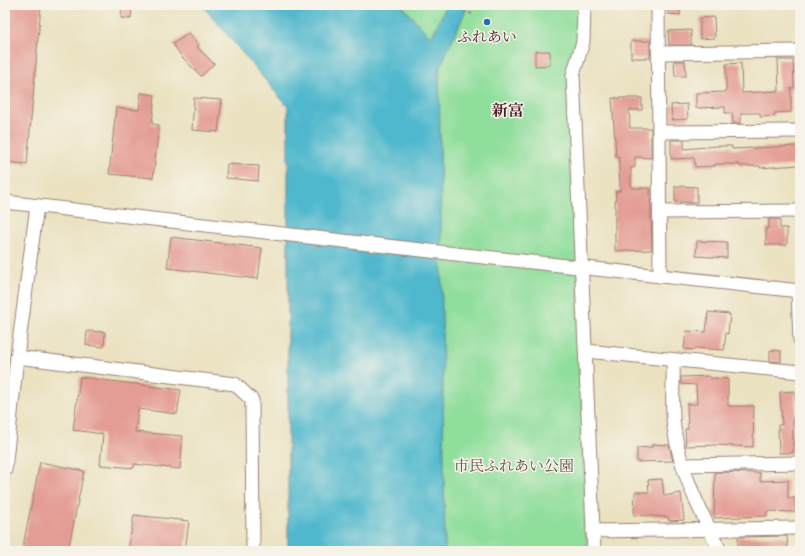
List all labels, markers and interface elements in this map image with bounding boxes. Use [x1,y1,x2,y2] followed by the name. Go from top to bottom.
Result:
[482,17,492,27] marker: ふれあい
[457,27,517,47] place label: ふれあい
[491,100,524,122] district label: 新富
[454,456,574,476] park label: 市民ふれあい公園

